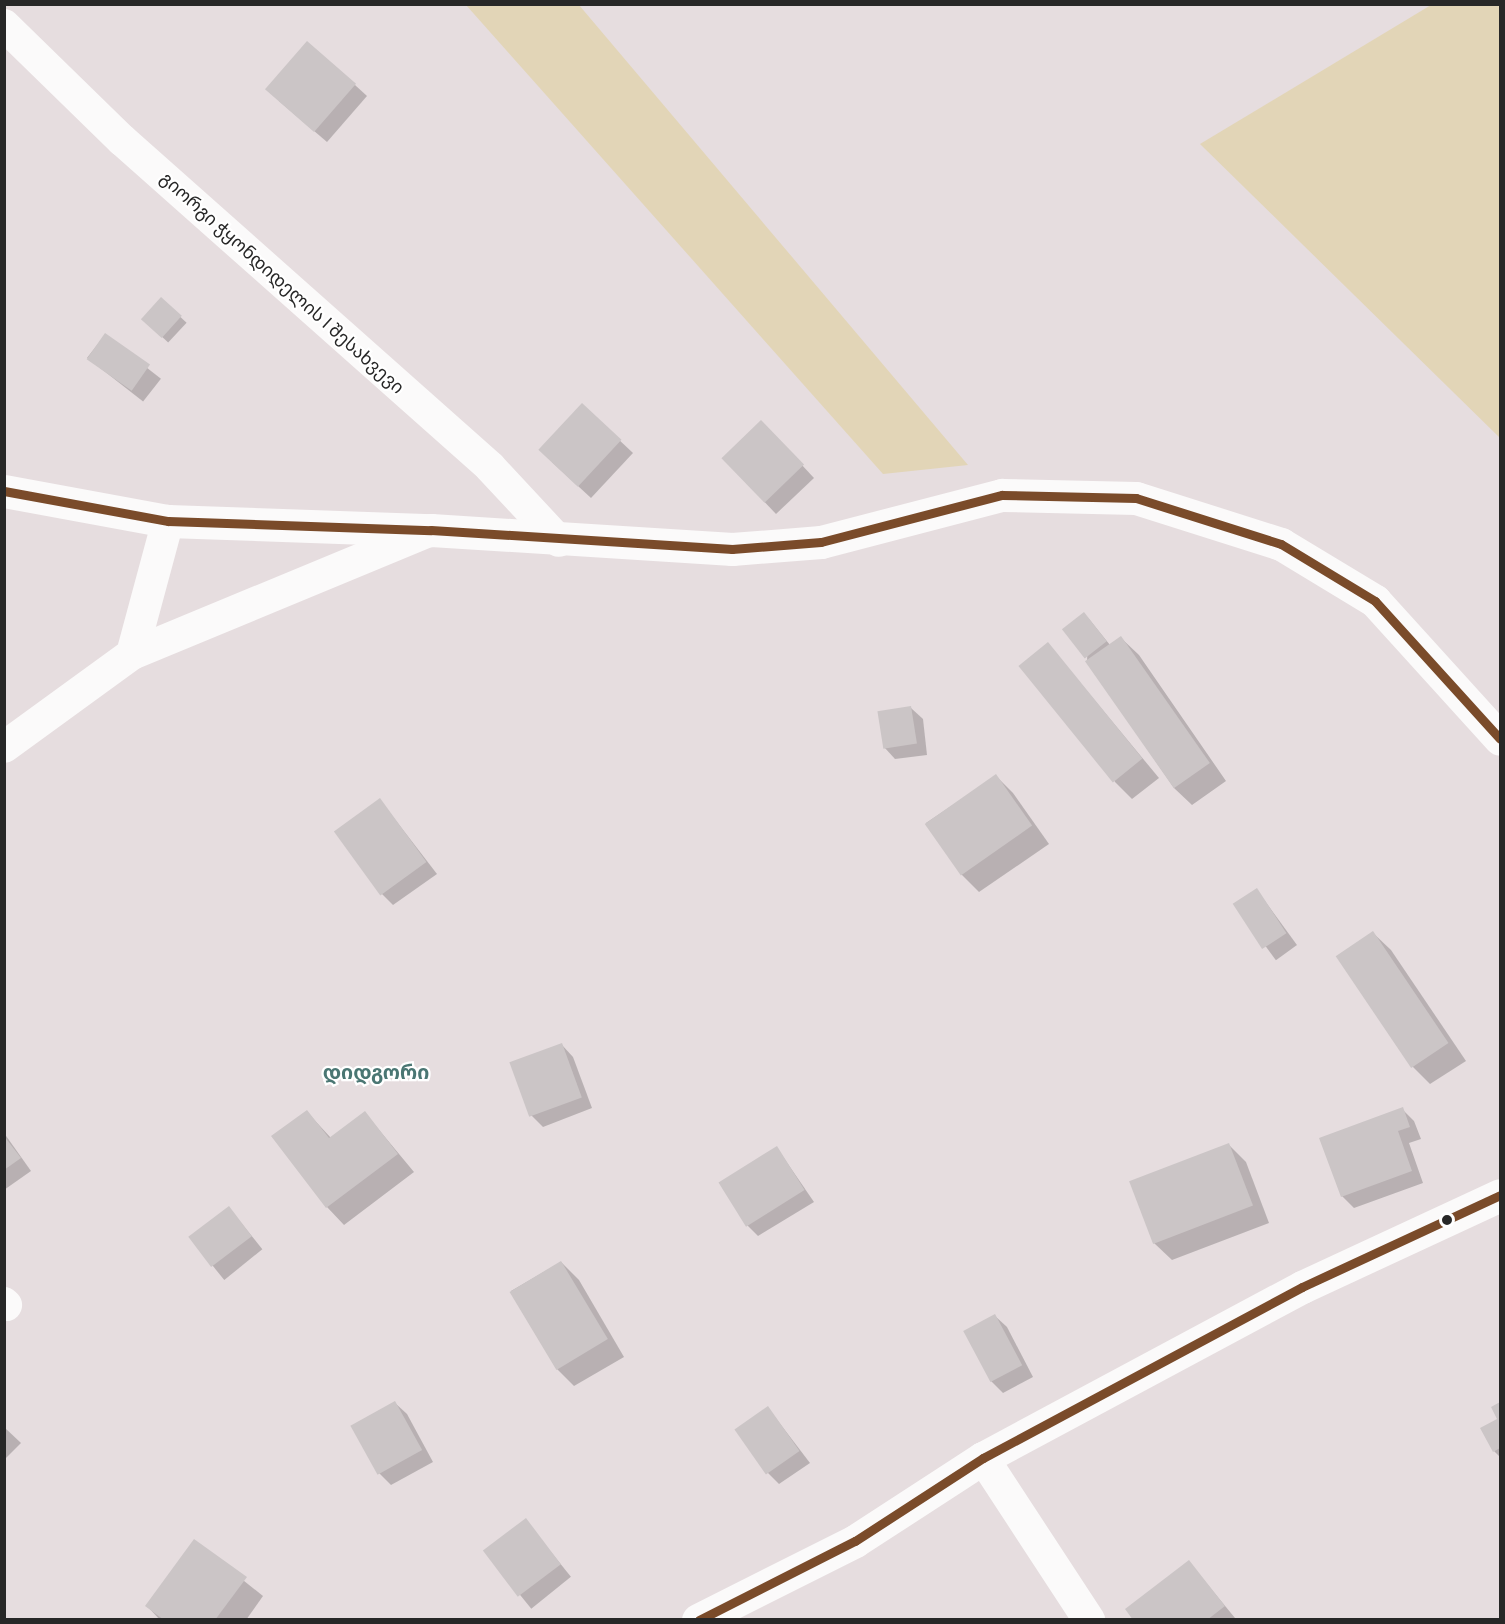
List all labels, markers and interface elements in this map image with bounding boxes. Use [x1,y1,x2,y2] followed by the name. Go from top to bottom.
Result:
[155,168,409,398] street label: გიორგი ჭყონდიდელის I შესახვევი
[323,1060,429,1084] district label: დიდგორი
[1441,1214,1453,1226] unlabelled marker

